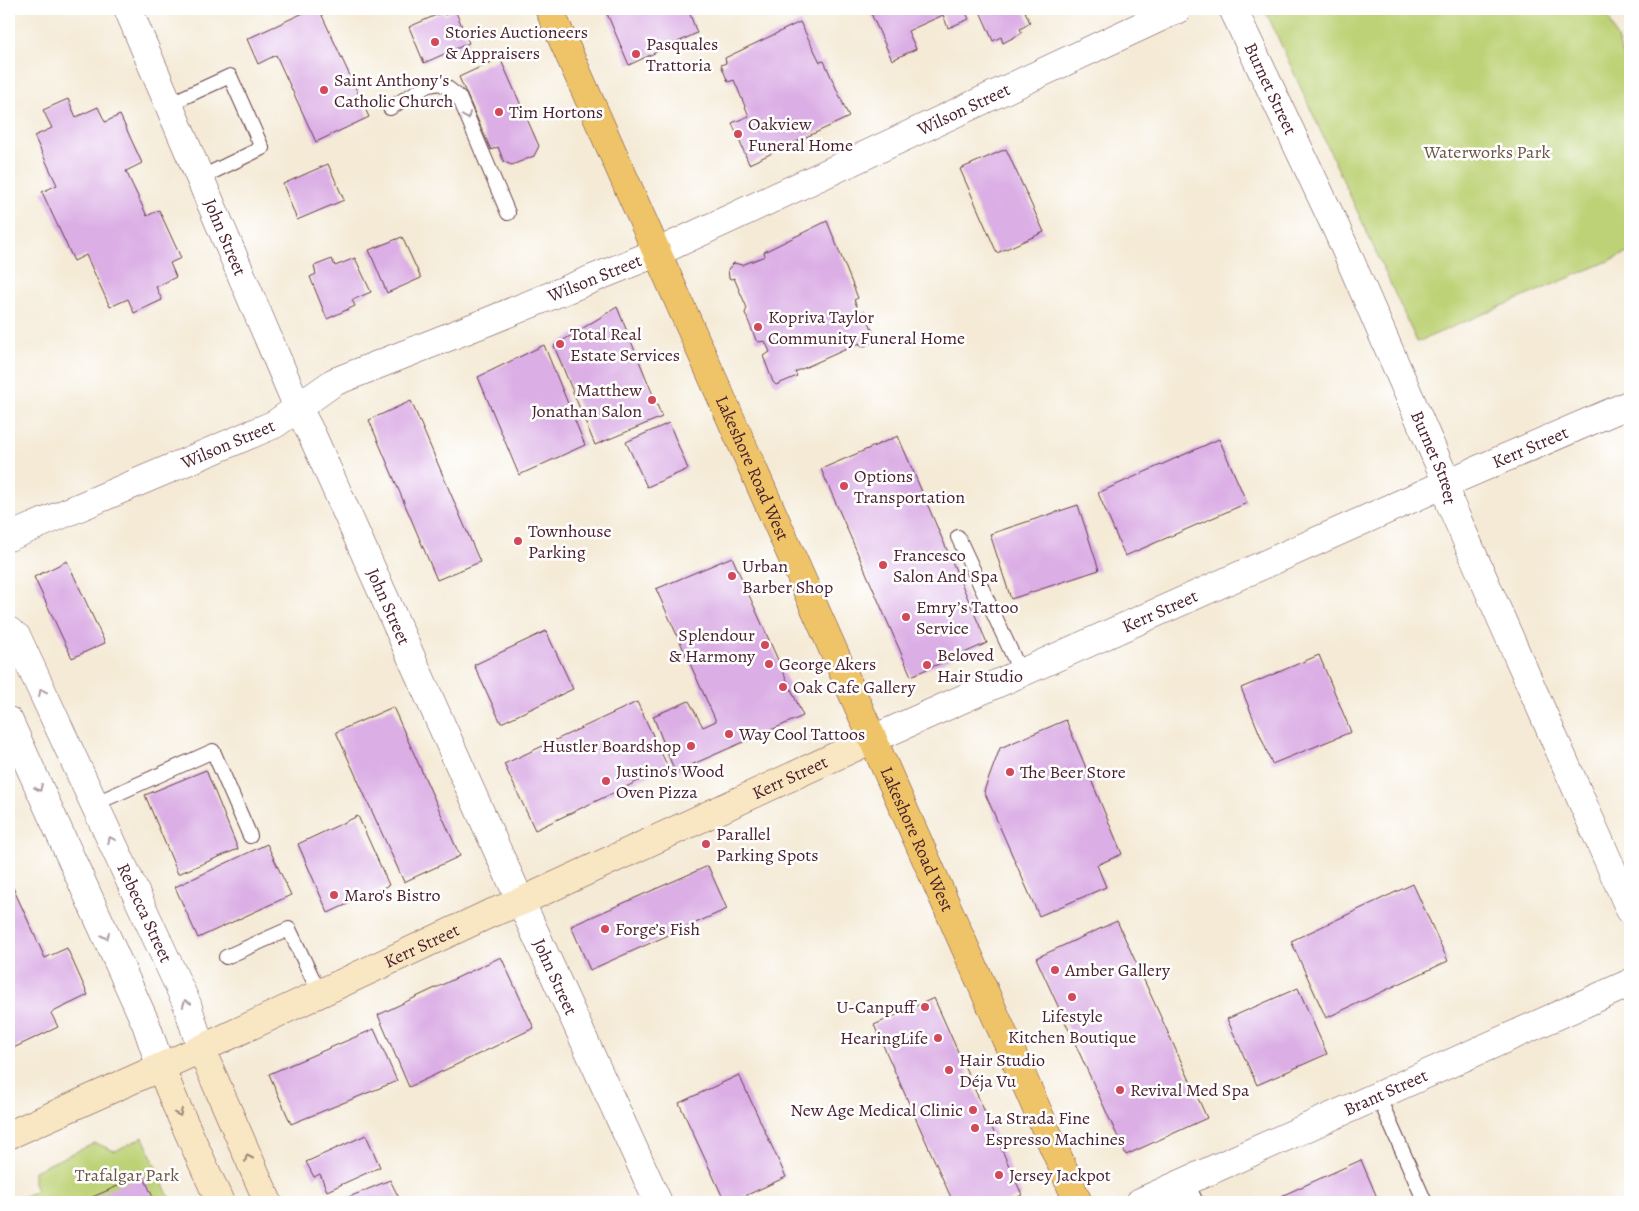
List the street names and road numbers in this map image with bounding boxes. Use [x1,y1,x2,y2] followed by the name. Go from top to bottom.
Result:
[1238,39,1302,139] street label: Burnet Street
[913,77,1014,142] street label: Wilson Street
[198,195,252,279] street label: John Street
[543,248,645,308] street label: Wilson Street
[710,392,795,544] street label: Lakeshore Road West
[1405,407,1462,506] street label: Burnet Street
[177,413,279,475] street label: Wilson Street
[1488,420,1572,474] street label: Kerr Street
[361,564,416,649] street label: John Street
[1118,584,1201,638] street label: Kerr Street
[748,750,832,805] street label: Kerr Street
[874,763,960,915] street label: Lakeshore Road West
[111,859,178,966] street label: Rebecca Street
[380,918,463,974] street label: Kerr Street
[527,935,583,1019] street label: John Street
[1340,1063,1431,1121] street label: Brant Street

